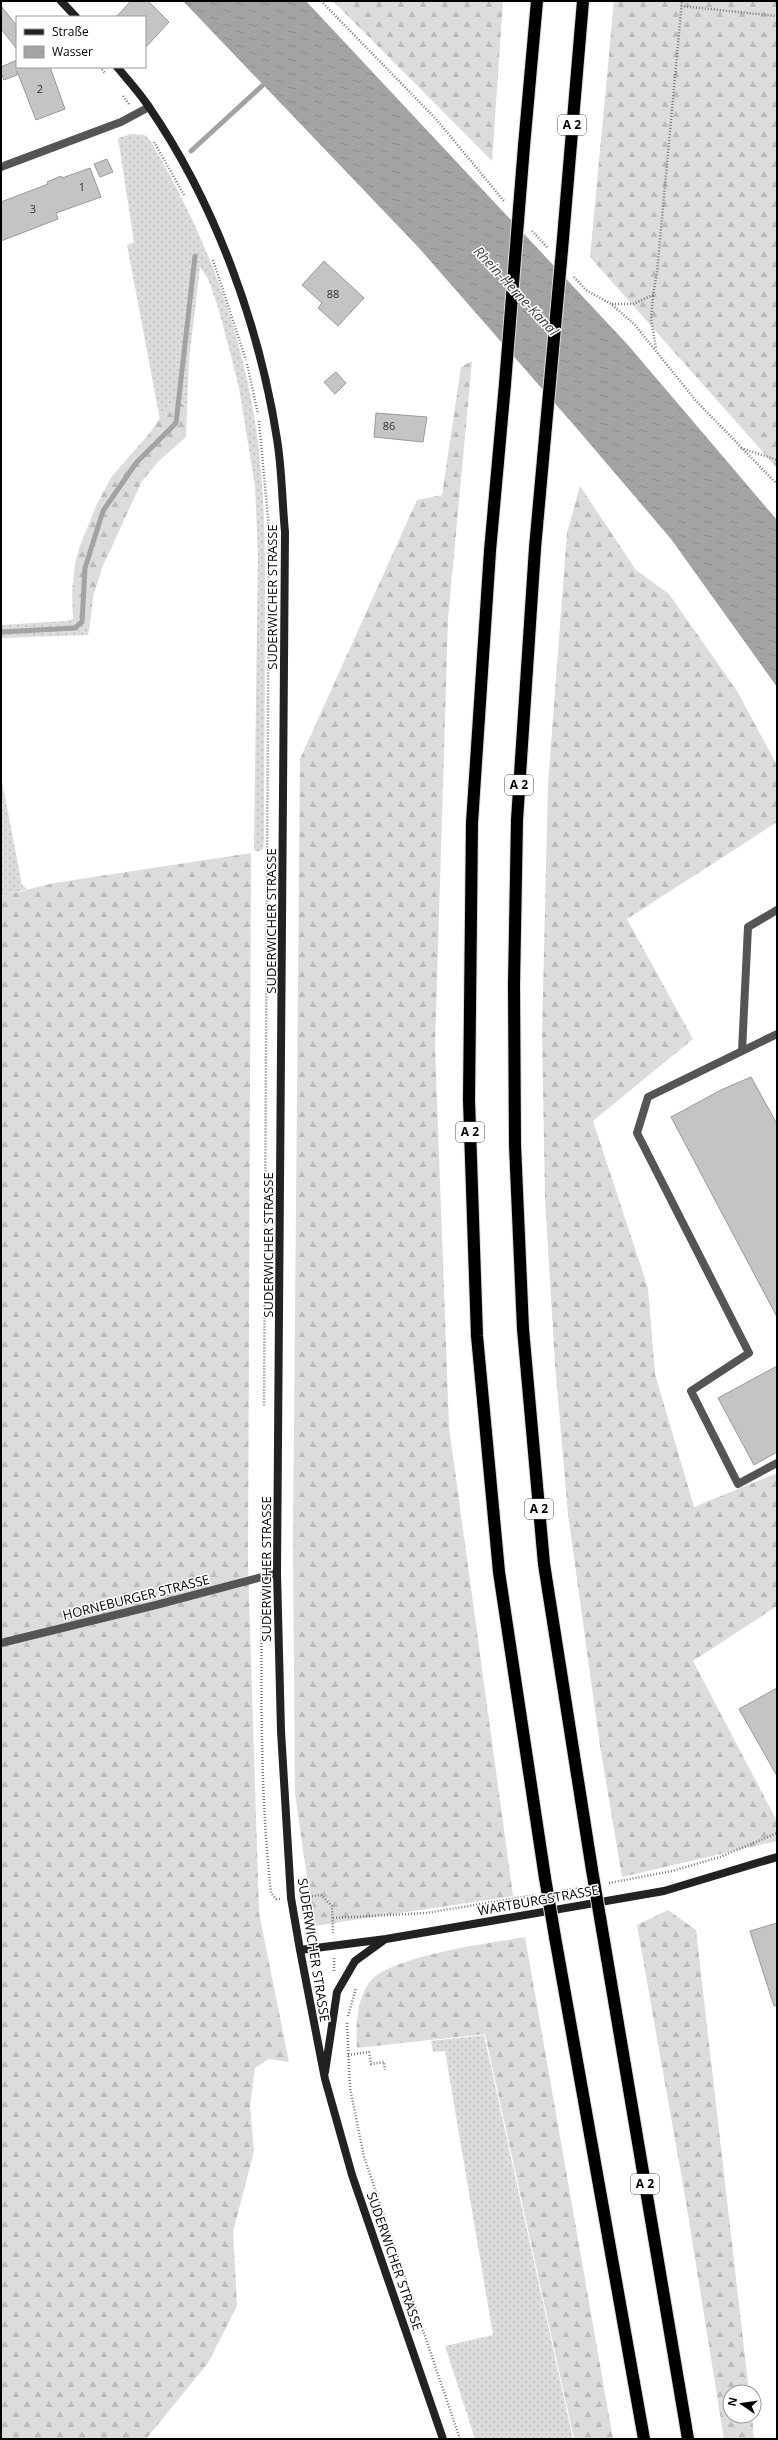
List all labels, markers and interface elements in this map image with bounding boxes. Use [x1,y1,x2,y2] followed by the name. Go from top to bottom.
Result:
[16,16,146,68] legend
[52,23,89,40] text: Straße
[52,43,93,60] text: Wasser
[37,81,43,96] house number: 2
[558,115,586,135] road number: A 2
[79,179,85,194] house number: 1
[30,201,36,216] house number: 3
[470,242,563,340] water label: Rhein-Herne-Kanal
[327,286,339,301] house number: 88
[383,418,395,433] house number: 86
[263,524,281,670] street label: SUDERWICHER STRASSE
[505,775,533,795] road number: A 2
[262,848,280,994] street label: SUDERWICHER STRASSE
[456,1122,484,1142] road number: A 2
[259,1172,277,1318] street label: SUDERWICHER STRASSE
[257,1496,275,1642] street label: SUDERWICHER STRASSE
[525,1499,553,1519] road number: A 2
[61,1570,211,1624] street label: HORNEBURGER STRASSE
[294,1877,334,2023] street label: SUDERWICHER STRASSE
[476,1880,600,1920] street label: WARTBURGSTRASSE
[631,2174,659,2194] road number: A 2
[363,2189,427,2333] street label: SUDERWICHER STRASSE
[722,2384,762,2424] north arrow
[723,2396,740,2408] text: N

